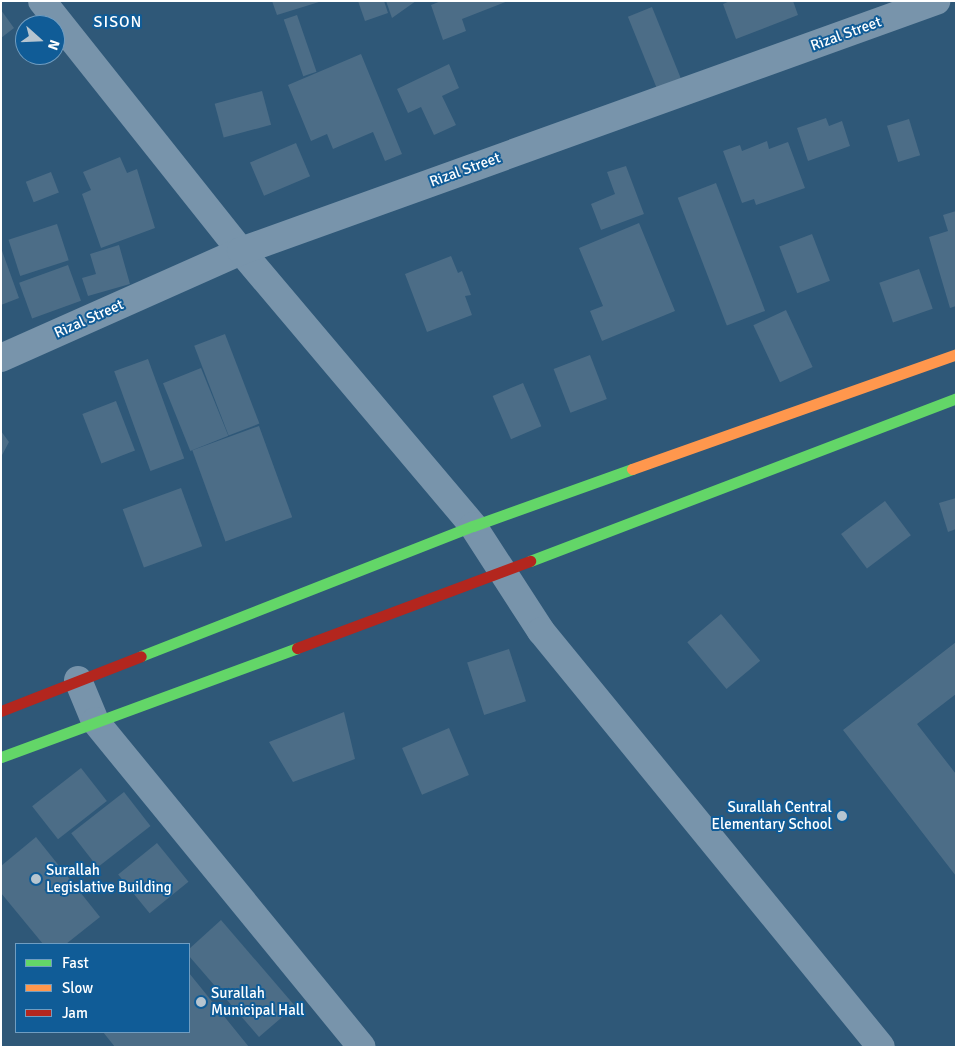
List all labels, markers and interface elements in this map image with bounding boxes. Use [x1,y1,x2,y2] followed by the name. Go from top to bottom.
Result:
[93,12,143,32] district label: SISON
[808,13,884,55] street label: Rizal Street
[15,15,65,65] north arrow
[44,37,63,52] text: N
[427,149,503,191] street label: Rizal Street
[51,296,127,342] street label: Rizal Street
[711,798,832,833] place label: Surallah Central Elementary School
[836,810,848,822] marker: Surallah Central Elementary School
[46,861,172,896] place label: Surallah Legislative Building
[30,873,42,885] marker: Surallah Legislative Building
[15,943,190,1033] legend
[62,954,89,972] text: Fast
[62,979,93,997] text: Slow
[211,984,304,1019] place label: Surallah Municipal Hall
[195,996,207,1008] marker: Surallah Municipal Hall
[62,1004,88,1022] text: Jam

